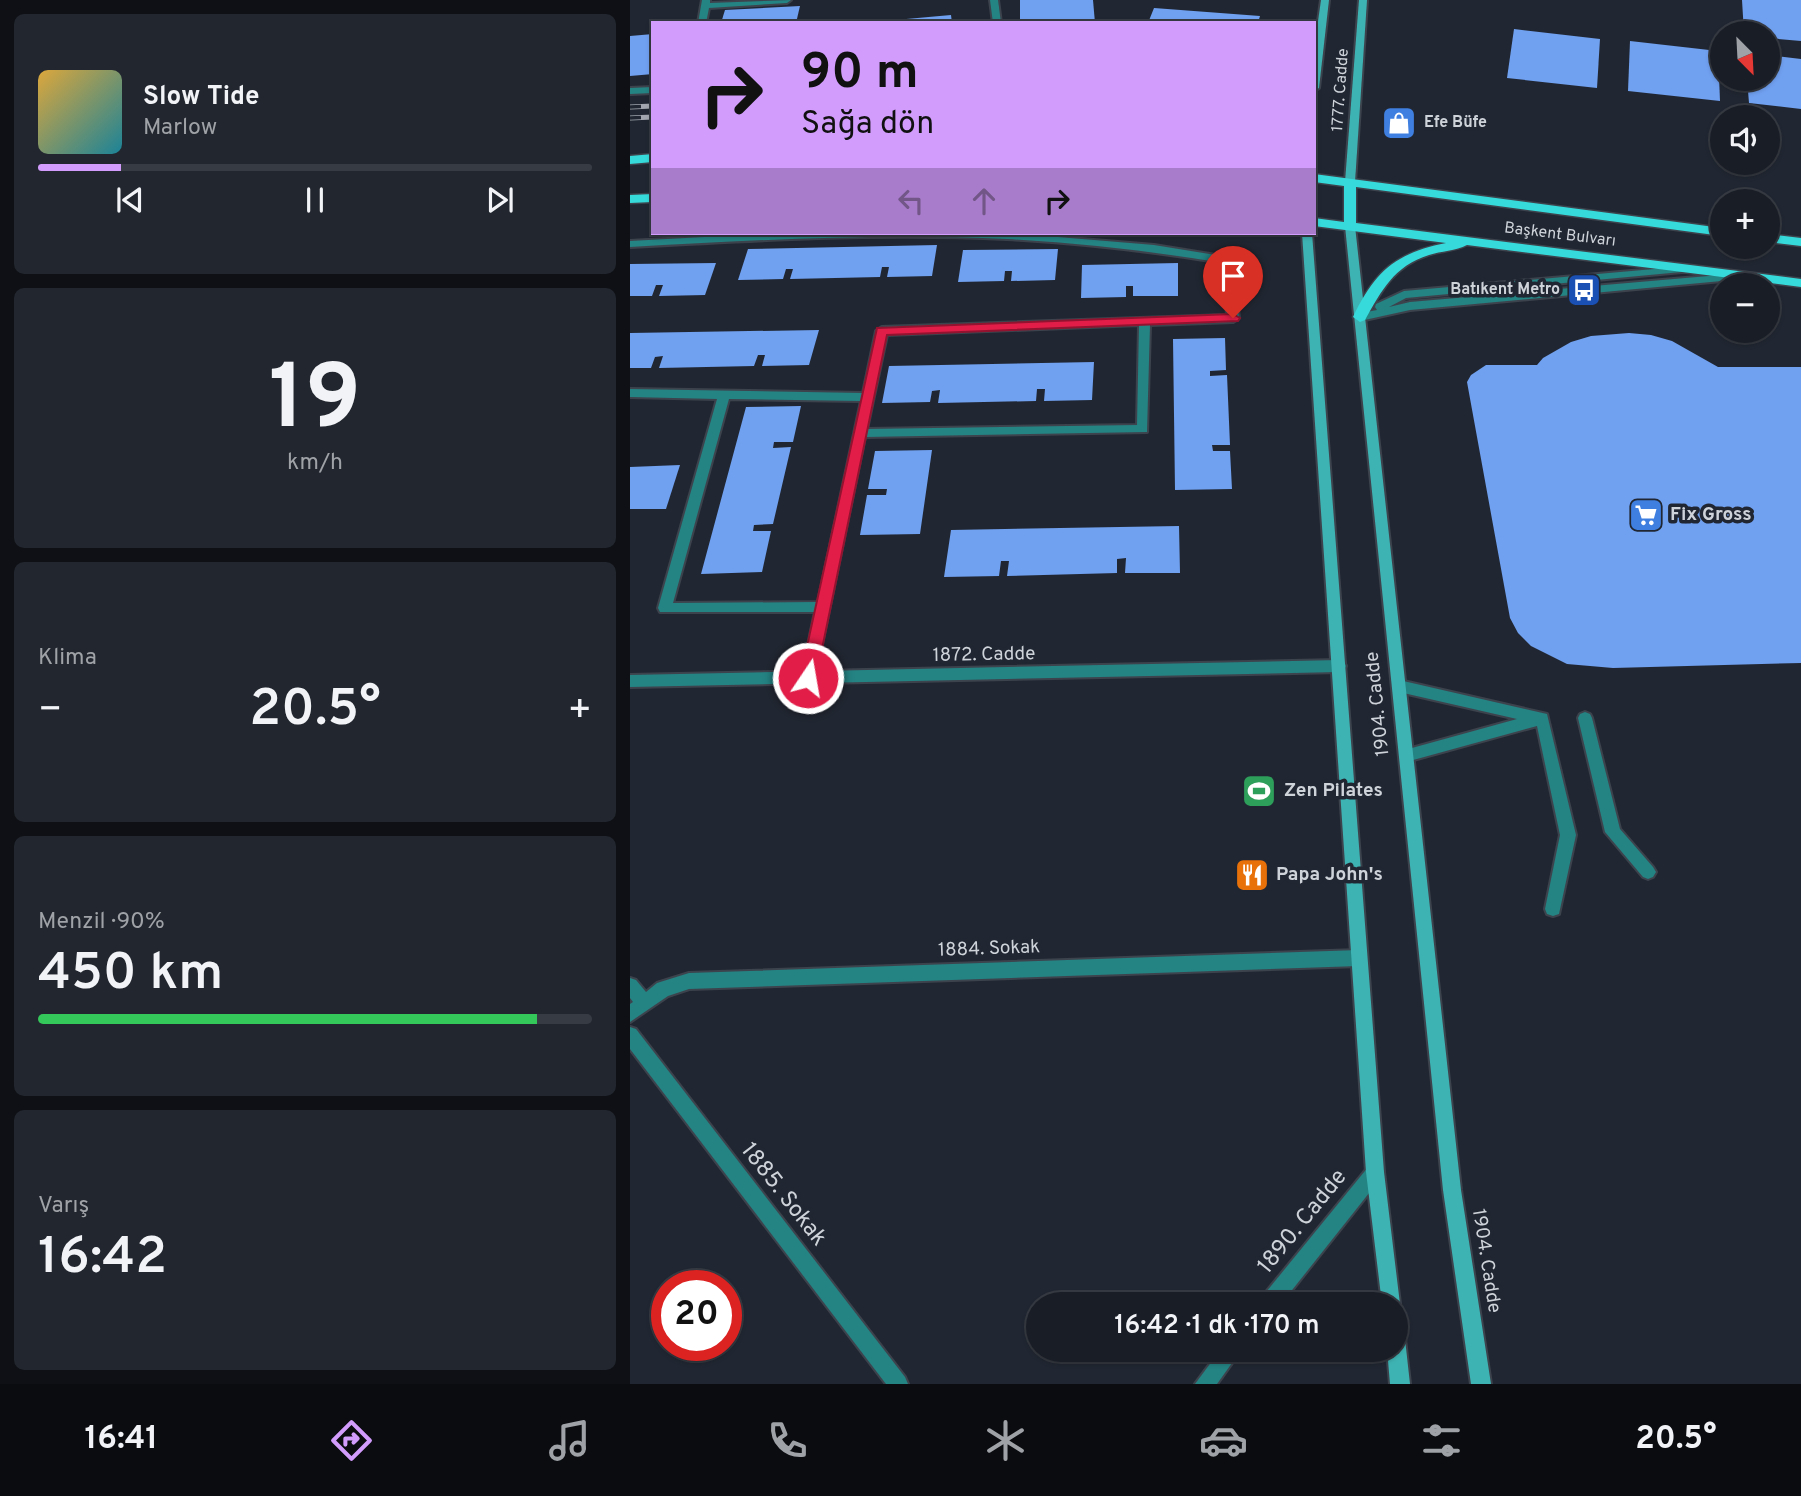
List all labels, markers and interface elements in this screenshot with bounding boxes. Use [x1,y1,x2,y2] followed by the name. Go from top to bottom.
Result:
[1710,21,1780,91] north arrow
[1710,21,1780,343] map controls
[801,44,919,106] text: 90 m
[1328,48,1354,132] street label: 1777. Cadde
[686,49,777,140] icon: right
[143,81,260,114] text: Slow Tide
[1380,104,1418,142] shop icon: Efe Büfe
[801,105,934,145] text: Sağa dön
[1710,105,1780,175] button: sound
[1424,113,1487,133] place label: Efe Büfe
[143,114,217,143] text: Marlow
[111,181,149,219] icon: previous
[296,181,334,219] icon: pause
[481,181,519,219] icon: next
[892,182,930,220] icon: left
[965,182,1003,220] icon: ahead
[1038,182,1076,220] icon: right
[1710,189,1780,259] button: +
[1503,218,1617,252] street label: Başkent Bulvarı
[1203,246,1263,318] pin
[1214,257,1252,295] icon: arrive
[1565,271,1603,309] bus stop icon: Batıkent Metro
[1710,273,1780,343] button: −
[1450,280,1560,300] place label: Batıkent Metro
[269,346,361,461] text: 19
[287,449,343,478] text: km/h
[1627,496,1665,534] supermarket icon: Fix Gross
[1670,503,1752,527] place label: Fix Gross
[771,641,845,715] position arrow
[932,642,1036,668] street label: 1872. Cadde
[38,644,97,673] text: Klima
[1361,650,1395,758] street label: 1904. Cadde
[249,678,381,744] text: 20.5°
[38,687,63,736] text: −
[567,687,592,736] text: +
[1240,772,1278,810] sports icon: Zen Pilates
[1284,779,1383,803] place label: Zen Pilates
[1233,856,1271,894] restaurant icon: Papa John's
[1276,863,1383,887] place label: Papa John's
[38,908,165,937] text: Menzil · 90%
[938,935,1040,963] street label: 1884. Sokak
[38,942,223,1008] text: 450 km
[733,1137,833,1253] street label: 1885. Sokak
[1252,1164,1354,1280] street label: 1890. Cadde
[38,1192,89,1221] text: Varış
[1466,1207,1506,1315] street label: 1904. Cadde
[38,1226,167,1292] text: 16:42
[651,1270,742,1361] speed limit sign: 20
[1114,1310,1320,1343] text: 16:42 · 1 dk · 170 m
[327,1416,376,1465] icon: directions
[545,1416,594,1465] icon: music
[763,1416,812,1465] icon: phone
[981,1416,1030,1465] icon: climate
[1199,1416,1248,1465] icon: car
[1417,1416,1466,1465] icon: filters
[85,1420,158,1460] text: 16:41
[1635,1420,1716,1460] text: 20.5°

